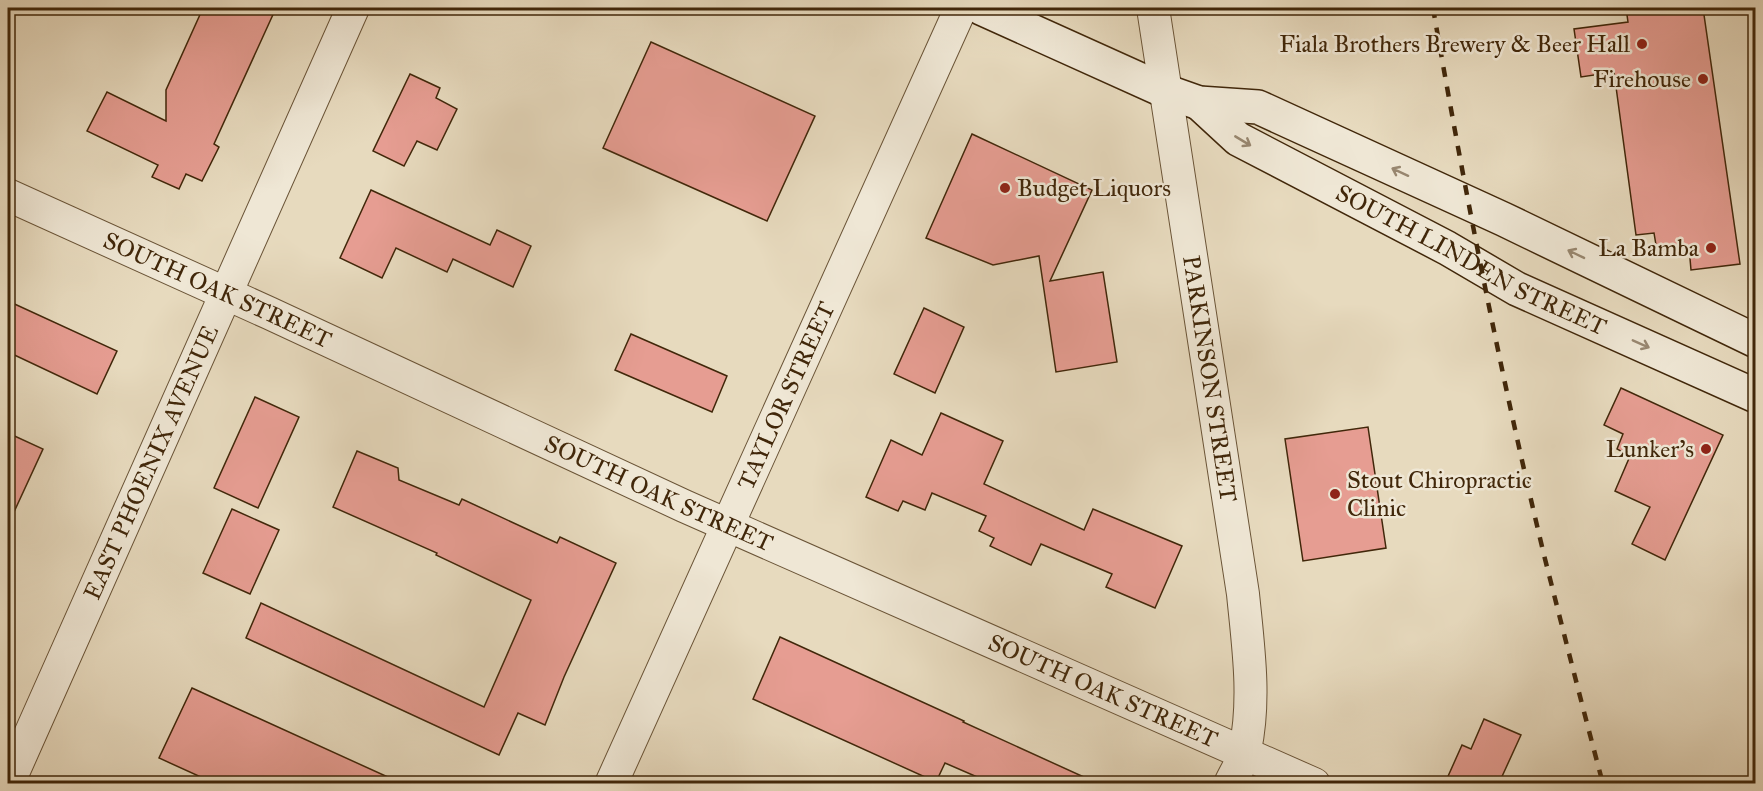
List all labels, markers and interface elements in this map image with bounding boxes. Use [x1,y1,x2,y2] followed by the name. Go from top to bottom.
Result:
[1279,29,1631,59] place label: Fiala Brothers Brewery & Beer Hall
[1635,37,1649,51] marker: Fiala Brothers Brewery & Beer Hall
[1593,64,1691,94] place label: Firehouse
[1696,72,1710,86] marker: Firehouse
[1235,135,1252,148] one-way arrow
[1391,165,1409,177] one-way arrow
[1017,173,1171,203] place label: Budget Liquors
[1331,178,1611,342] street label: SOUTH LINDEN STREET
[998,181,1012,195] marker: Budget Liquors
[99,225,336,355] street label: SOUTH OAK STREET
[1598,233,1700,263] place label: La Bamba
[1704,241,1718,255] marker: La Bamba
[1568,248,1586,260] one-way arrow
[1176,253,1244,504] street label: PARKINSON STREET
[731,297,842,494] street label: TAYLOR STREET
[77,320,225,604] street label: EAST PHOENIX AVENUE
[1632,340,1650,351] one-way arrow
[540,428,778,558] street label: SOUTH OAK STREET
[1606,434,1694,464] place label: Lunker's
[1699,442,1713,456] marker: Lunker's
[1347,465,1532,523] place label: Stout Chiropractic Clinic
[1328,487,1342,501] marker: Stout Chiropractic Clinic
[984,627,1222,755] street label: SOUTH OAK STREET

